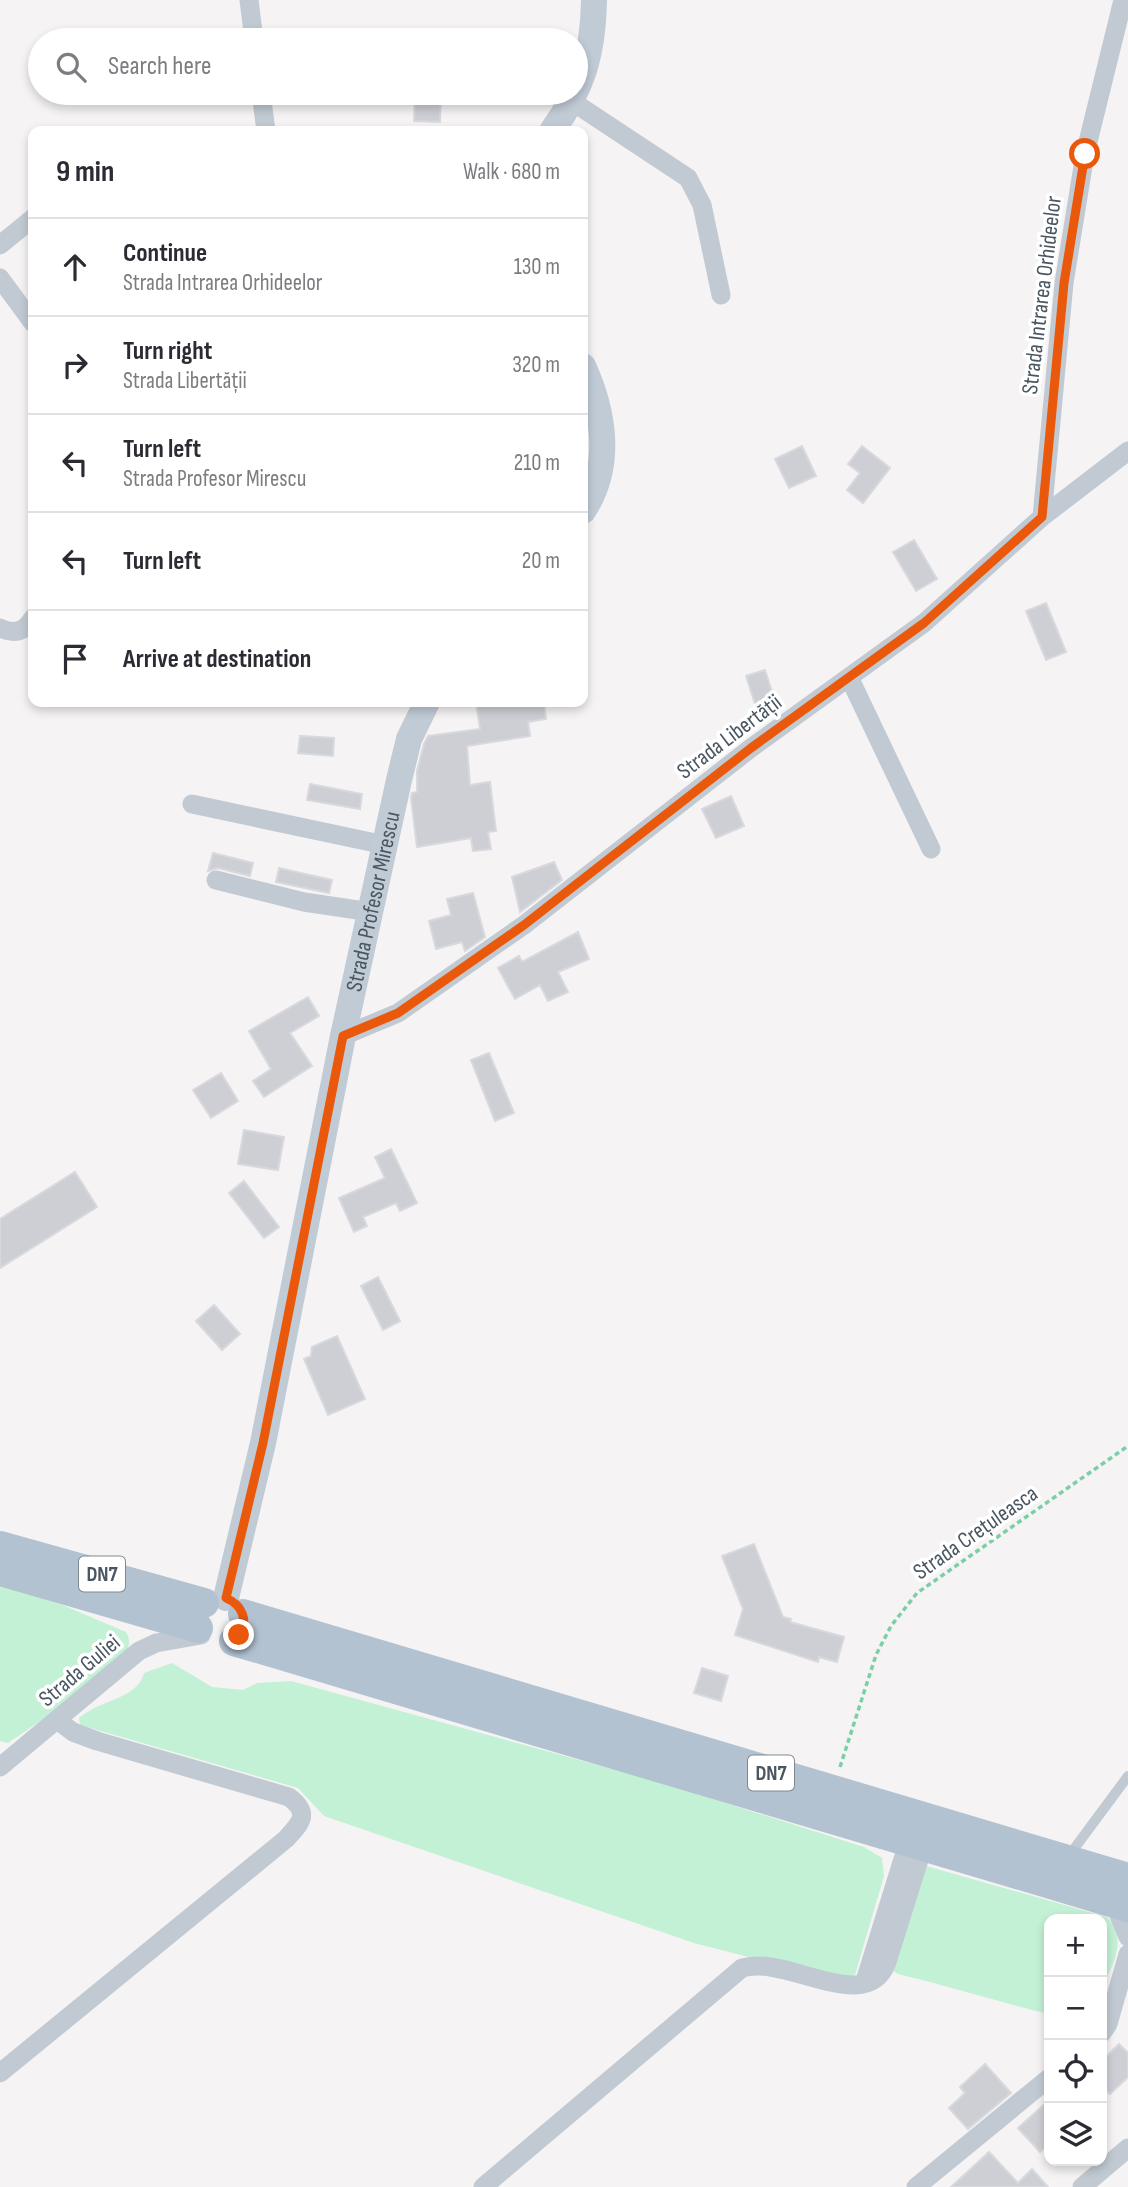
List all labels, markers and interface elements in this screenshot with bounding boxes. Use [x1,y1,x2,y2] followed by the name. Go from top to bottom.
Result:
[28,28,588,105] search box
[52,48,90,86] icon: search
[108,51,211,82] text: Search here
[1069,138,1100,169] route start
[56,154,114,190] text: 9 min
[463,158,560,186] text: Walk · 680 m
[1016,194,1068,396] street label: Strada Intrarea Orhideelor
[123,238,207,269] text: Continue
[56,248,94,286] icon: ahead
[514,253,560,281] text: 130 m
[123,269,322,297] text: Strada Intrarea Orhideelor
[123,336,212,367] text: Turn right
[56,346,94,384] icon: right
[512,351,560,379] text: 320 m
[123,367,247,395] text: Strada Libertății
[123,434,201,465] text: Turn left
[56,444,94,482] icon: left
[514,449,560,477] text: 210 m
[123,465,306,493] text: Strada Profesor Mirescu
[56,542,94,580] icon: left
[123,546,201,577] text: Turn left
[522,547,560,575] text: 20 m
[56,640,94,678] icon: arrive
[123,644,311,675] text: Arrive at destination
[672,688,787,785] street label: Strada Libertății
[340,809,407,994] street label: Strada Profesor Mirescu
[908,1480,1043,1586] street label: Strada Crețuleasca
[79,1556,125,1592] road number: DN7
[223,1619,254,1650] route end
[33,1629,126,1713] street label: Strada Guliei
[748,1756,794,1790] road number: DN7
[1044,1914,1107,2166] map controls
[1044,1914,1107,1977] button: +
[1044,1977,1107,2040] button: −
[1044,2040,1107,2103] button: locate
[1044,2103,1107,2166] button: layers

